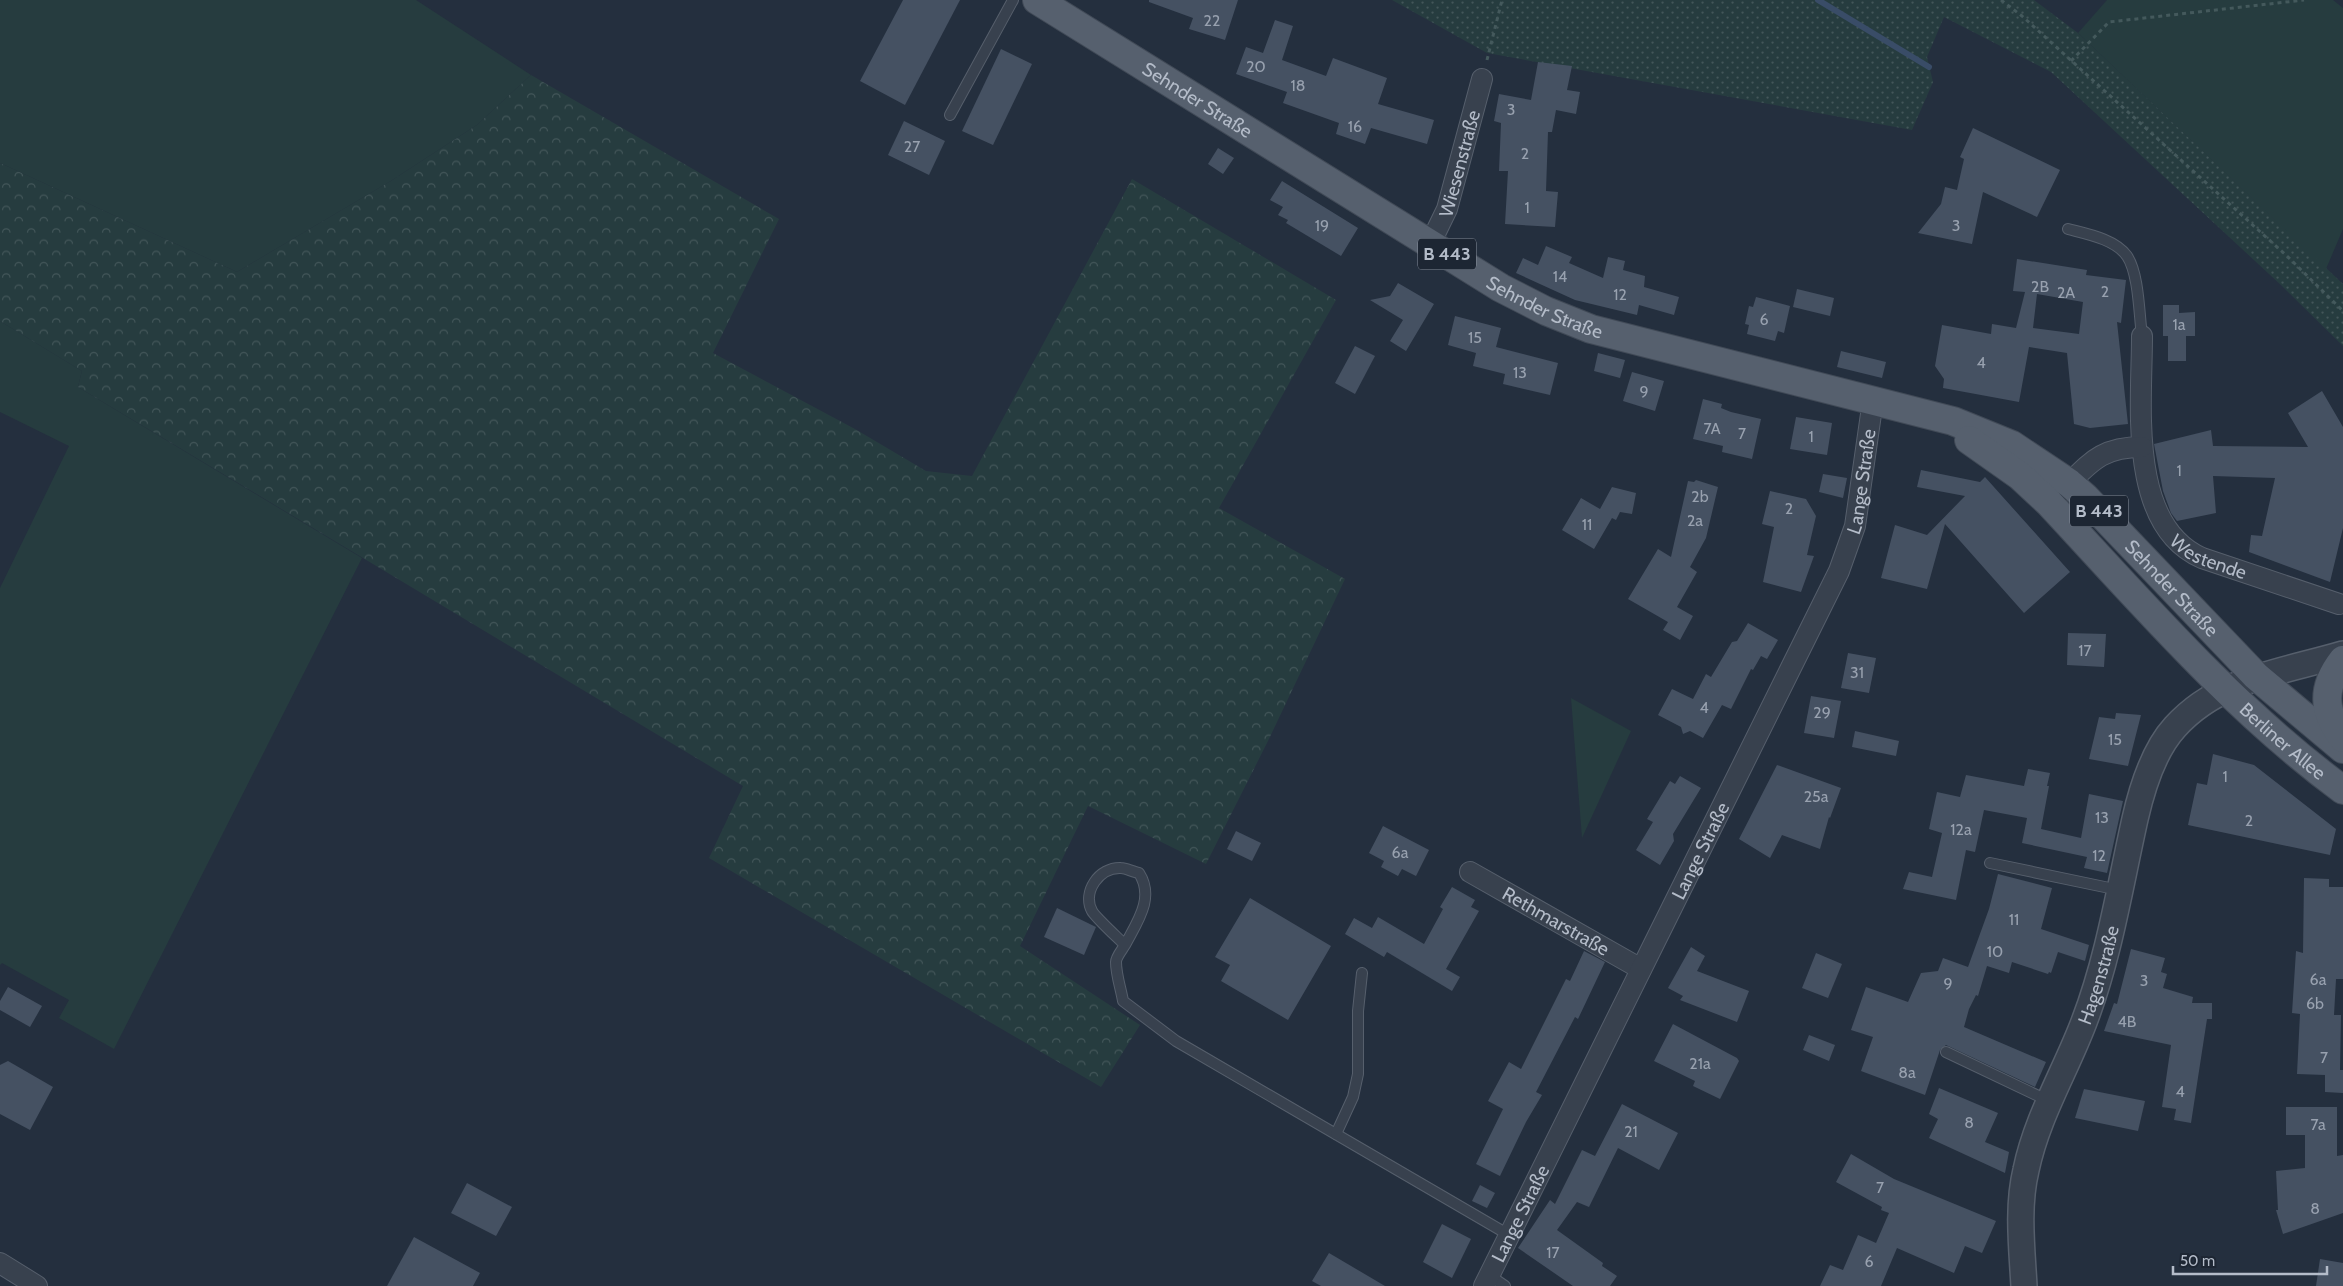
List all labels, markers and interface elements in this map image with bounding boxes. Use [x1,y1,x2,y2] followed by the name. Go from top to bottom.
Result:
[1204,11,1220,30] house number: 22
[1138,57,1257,143] street label: Sehnder Straße
[1246,57,1266,76] house number: 20
[1291,76,1305,95] house number: 18
[1507,100,1515,119] house number: 3
[1434,107,1485,220] street label: Wiesenstraße
[1348,117,1362,136] house number: 16
[904,137,920,156] house number: 27
[1521,144,1529,163] house number: 2
[1524,198,1530,217] house number: 1
[1315,216,1329,235] house number: 19
[1952,216,1960,235] house number: 3
[1418,238,1476,270] road number: B 443
[1553,267,1567,286] house number: 14
[1482,271,1605,344] street label: Sehnder Straße
[2031,277,2049,296] house number: 2B
[2101,282,2109,301] house number: 2
[2057,283,2075,302] house number: 2A
[1613,285,1627,304] house number: 12
[1759,310,1769,329] house number: 6
[2173,315,2186,334] house number: 1a
[1468,328,1482,347] house number: 15
[1976,353,1986,372] house number: 4
[1513,363,1527,382] house number: 13
[1639,382,1649,401] house number: 9
[1703,419,1721,438] house number: 7A
[1738,424,1746,443] house number: 7
[1808,427,1814,446] house number: 1
[1842,427,1881,537] street label: Lange Straße
[2176,461,2182,480] house number: 1
[1691,487,1709,506] house number: 2b
[2070,496,2128,526] road number: B 443
[1785,499,1793,518] house number: 2
[1687,511,1703,530] house number: 2a
[1582,515,1592,534] house number: 11
[2165,529,2250,584] street label: Westende
[2120,535,2223,642] street label: Sehnder Straße
[2078,641,2092,660] house number: 17
[1850,663,1864,682] house number: 31
[1699,698,1709,717] house number: 4
[2235,698,2330,785] street label: Berliner Allee
[1813,703,1831,722] house number: 29
[2108,730,2122,749] house number: 15
[2222,767,2228,786] house number: 1
[1804,787,1829,806] house number: 25a
[1667,798,1734,903] street label: Lange Straße
[2095,808,2109,827] house number: 13
[2245,811,2253,830] house number: 2
[1950,820,1972,839] house number: 12a
[1392,843,1409,862] house number: 6a
[2092,846,2106,865] house number: 12
[1498,882,1614,961] street label: Rethmarstraße
[2009,910,2019,929] house number: 11
[2073,923,2124,1028] street label: Hagenstraße
[1987,942,2003,961] house number: 10
[2310,970,2327,989] house number: 6a
[2140,971,2148,990] house number: 3
[1943,974,1953,993] house number: 9
[2306,994,2324,1013] house number: 6b
[2118,1012,2137,1031] house number: 4B
[2320,1048,2328,1067] house number: 7
[1689,1054,1711,1073] house number: 21a
[1898,1063,1916,1082] house number: 8a
[2175,1082,2185,1101] house number: 4
[1964,1113,1974,1132] house number: 8
[2310,1115,2326,1134] house number: 7a
[1624,1122,1638,1141] house number: 21
[1487,1161,1554,1266] street label: Lange Straße
[1876,1178,1884,1197] house number: 7
[2310,1199,2320,1218] house number: 8
[1546,1243,1560,1262] house number: 17
[2173,1244,2327,1276] scale bar
[1864,1252,1874,1271] house number: 6
[2180,1252,2215,1270] text: 50 m

